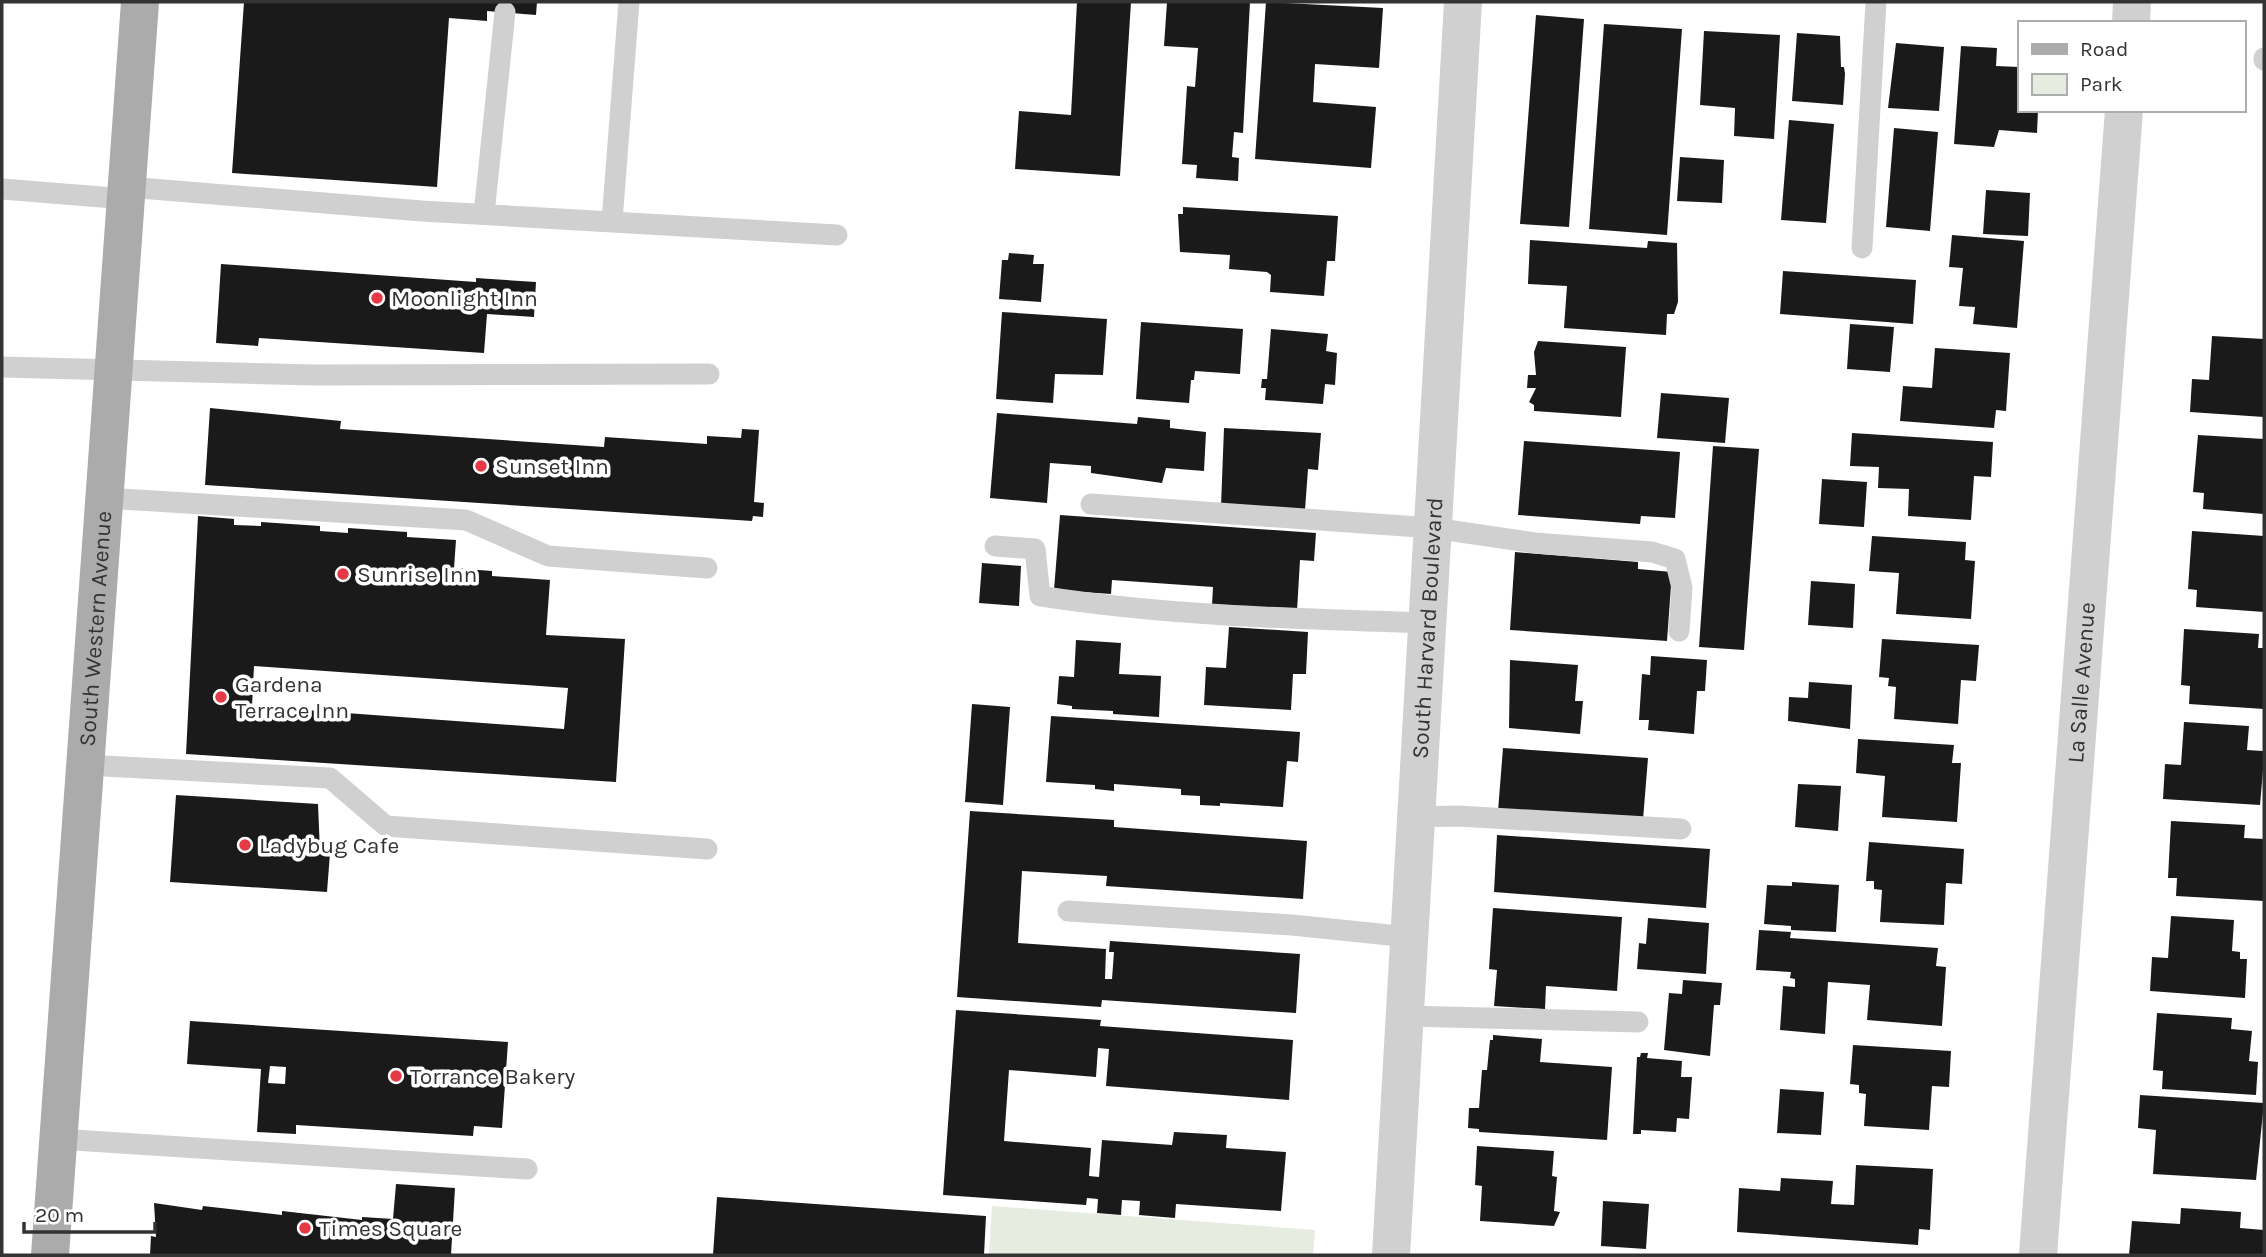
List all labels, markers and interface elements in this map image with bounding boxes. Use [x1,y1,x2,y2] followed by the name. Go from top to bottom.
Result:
[2018,21,2245,112] legend
[2080,37,2128,61] text: Road
[2080,72,2123,96] text: Park
[391,285,538,312] place label: Moonlight Inn
[369,290,385,306] marker: Moonlight Inn
[495,453,609,480] place label: Sunset Inn
[473,458,489,474] marker: Sunset Inn
[1407,497,1449,760] street label: South Harvard Boulevard
[74,510,117,747] street label: South Western Avenue
[357,561,477,588] place label: Sunrise Inn
[335,566,351,582] marker: Sunrise Inn
[2062,601,2101,764] street label: La Salle Avenue
[235,671,349,724] place label: Gardena Terrace Inn
[213,689,229,705] marker: Gardena Terrace Inn
[259,832,399,859] place label: Ladybug Cafe
[237,837,253,853] marker: Ladybug Cafe
[410,1063,576,1090] place label: Torrance Bakery
[388,1068,404,1084] marker: Torrance Bakery
[24,1190,156,1234] scale bar
[35,1203,84,1227] text: 20 m
[319,1215,462,1242] place label: Times Square
[297,1220,313,1236] marker: Times Square

